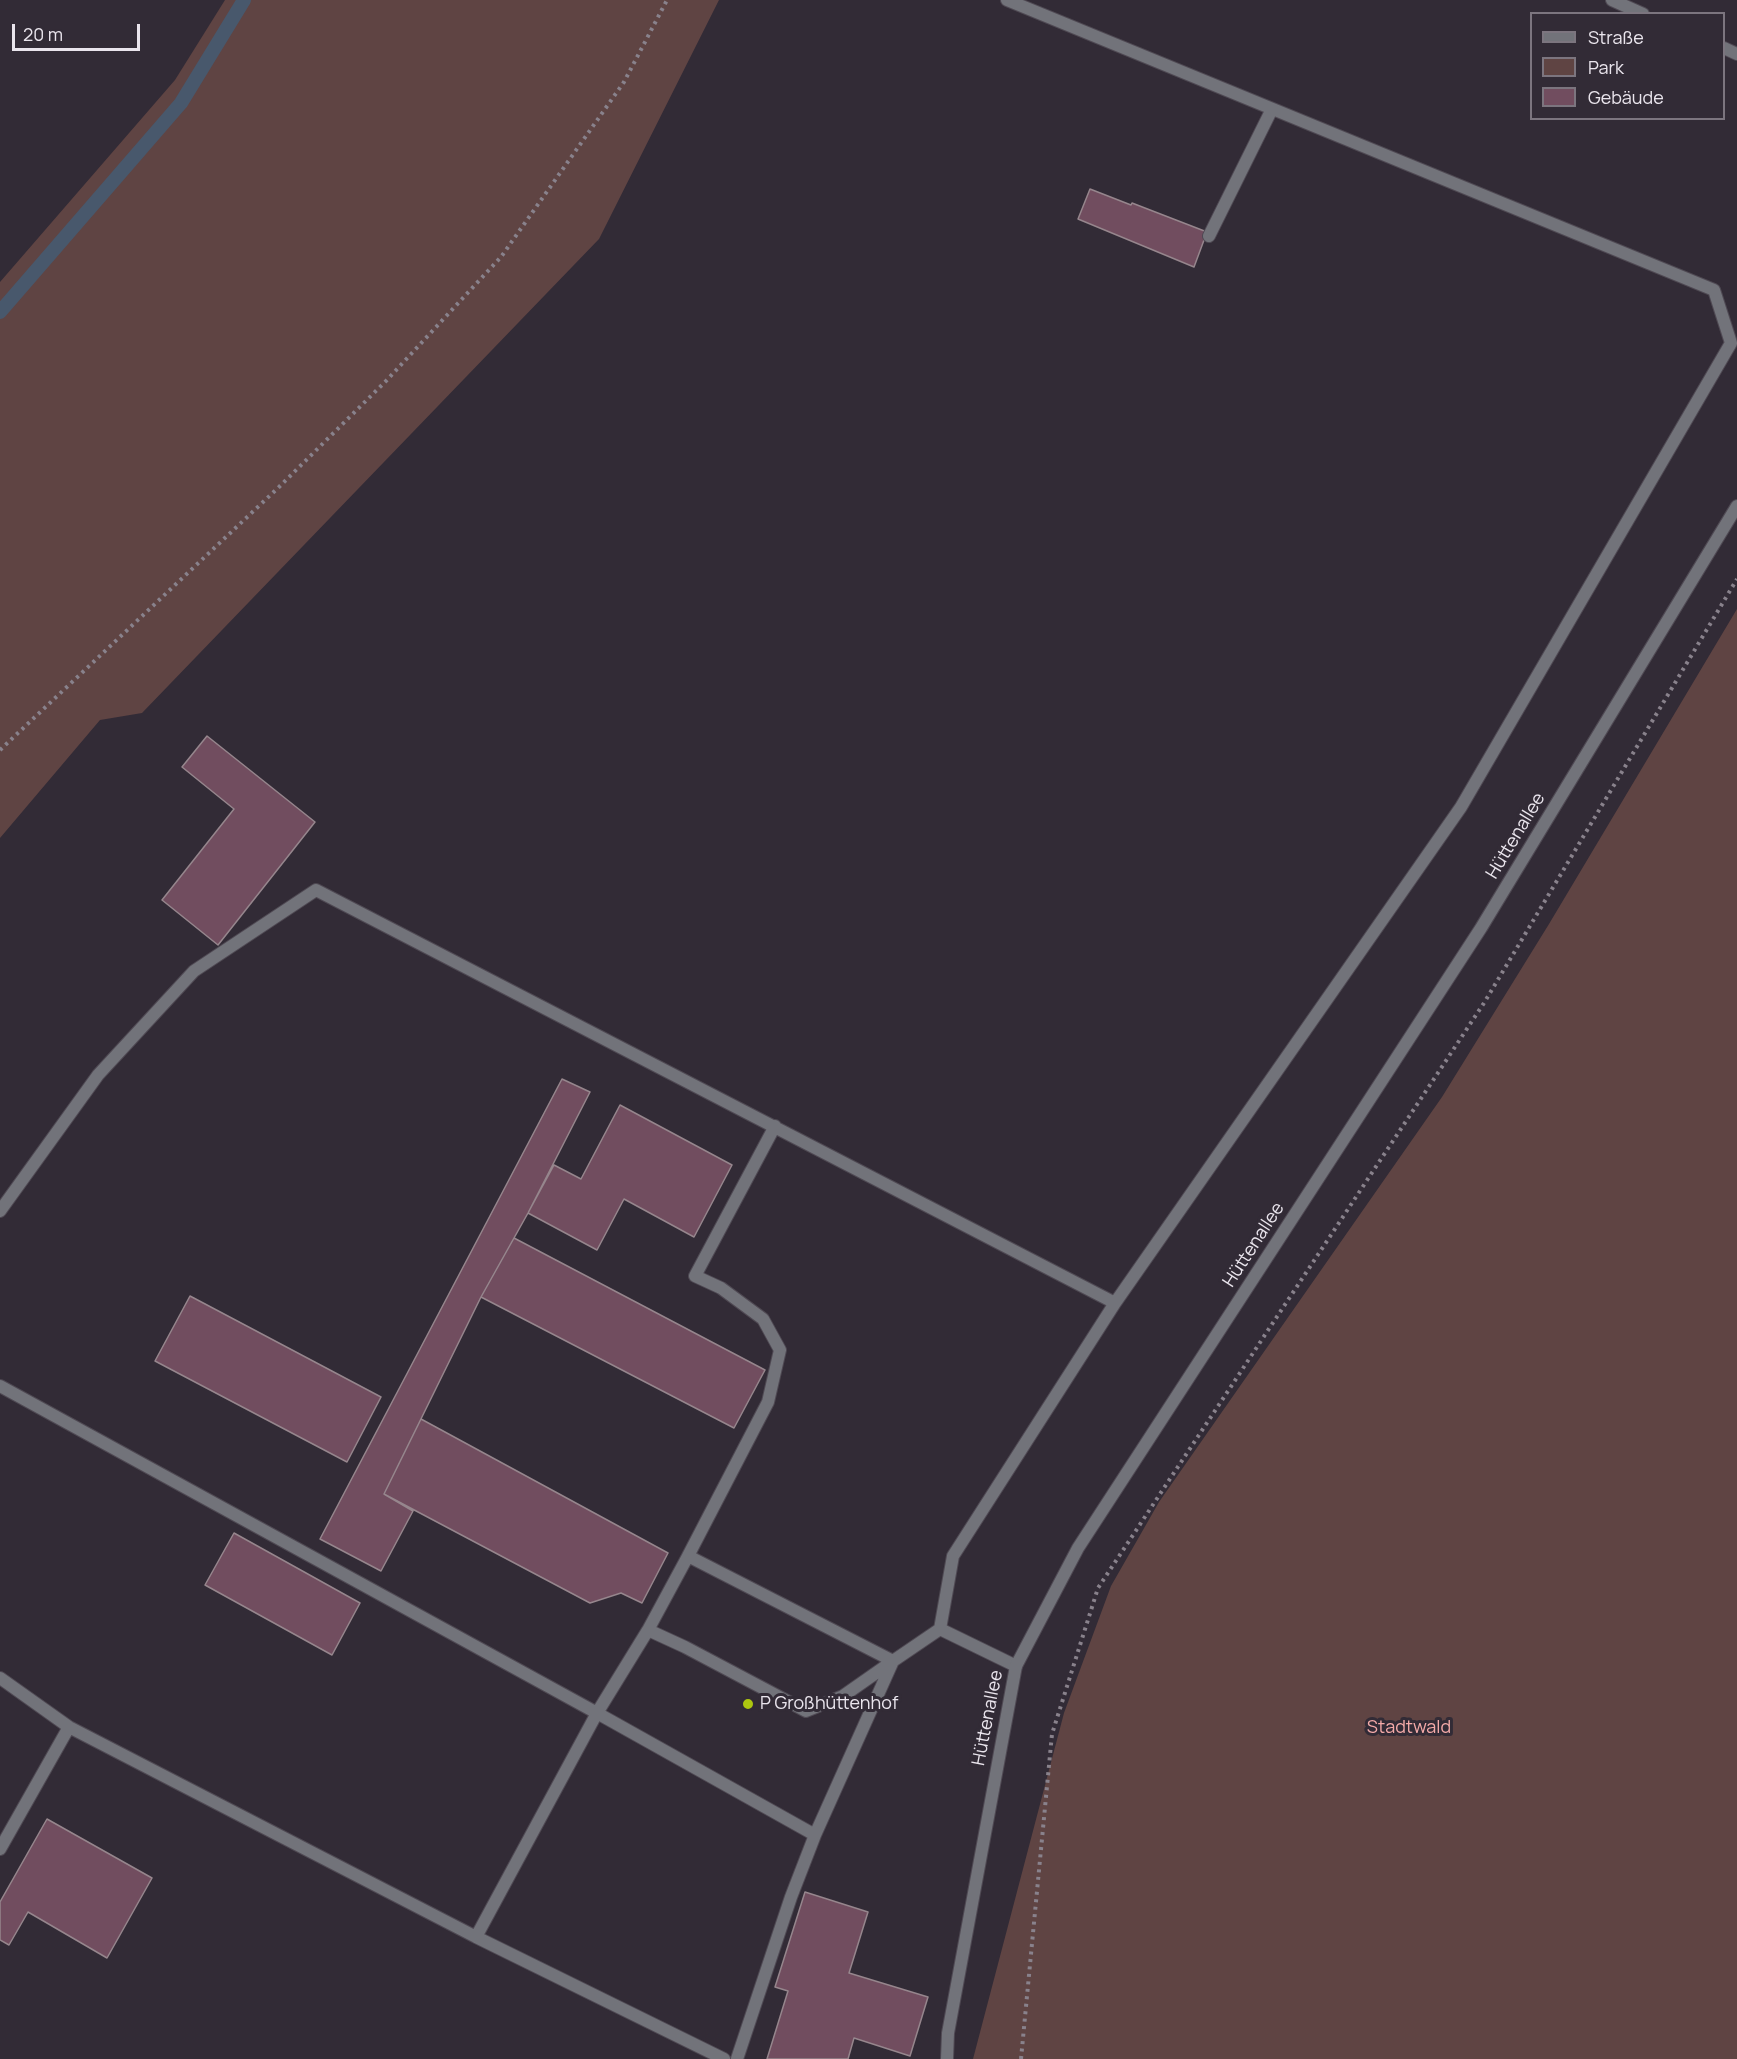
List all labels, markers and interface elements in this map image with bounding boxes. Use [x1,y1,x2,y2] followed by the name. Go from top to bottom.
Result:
[15,12,142,50] scale bar
[1530,12,1725,120] legend
[23,22,63,46] text: 20 m
[1588,25,1644,49] text: Straße
[1588,55,1624,79] text: Park
[1588,85,1664,109] text: Gebäude
[1482,789,1550,883] street label: Hüttenallee
[1219,1199,1289,1291] street label: Hüttenallee
[968,1668,1008,1768] street label: Hüttenallee
[760,1693,898,1715] place label: P Großhüttenhof
[741,1697,755,1711] marker: P Großhüttenhof
[1367,1717,1451,1739] park label: Stadtwald

